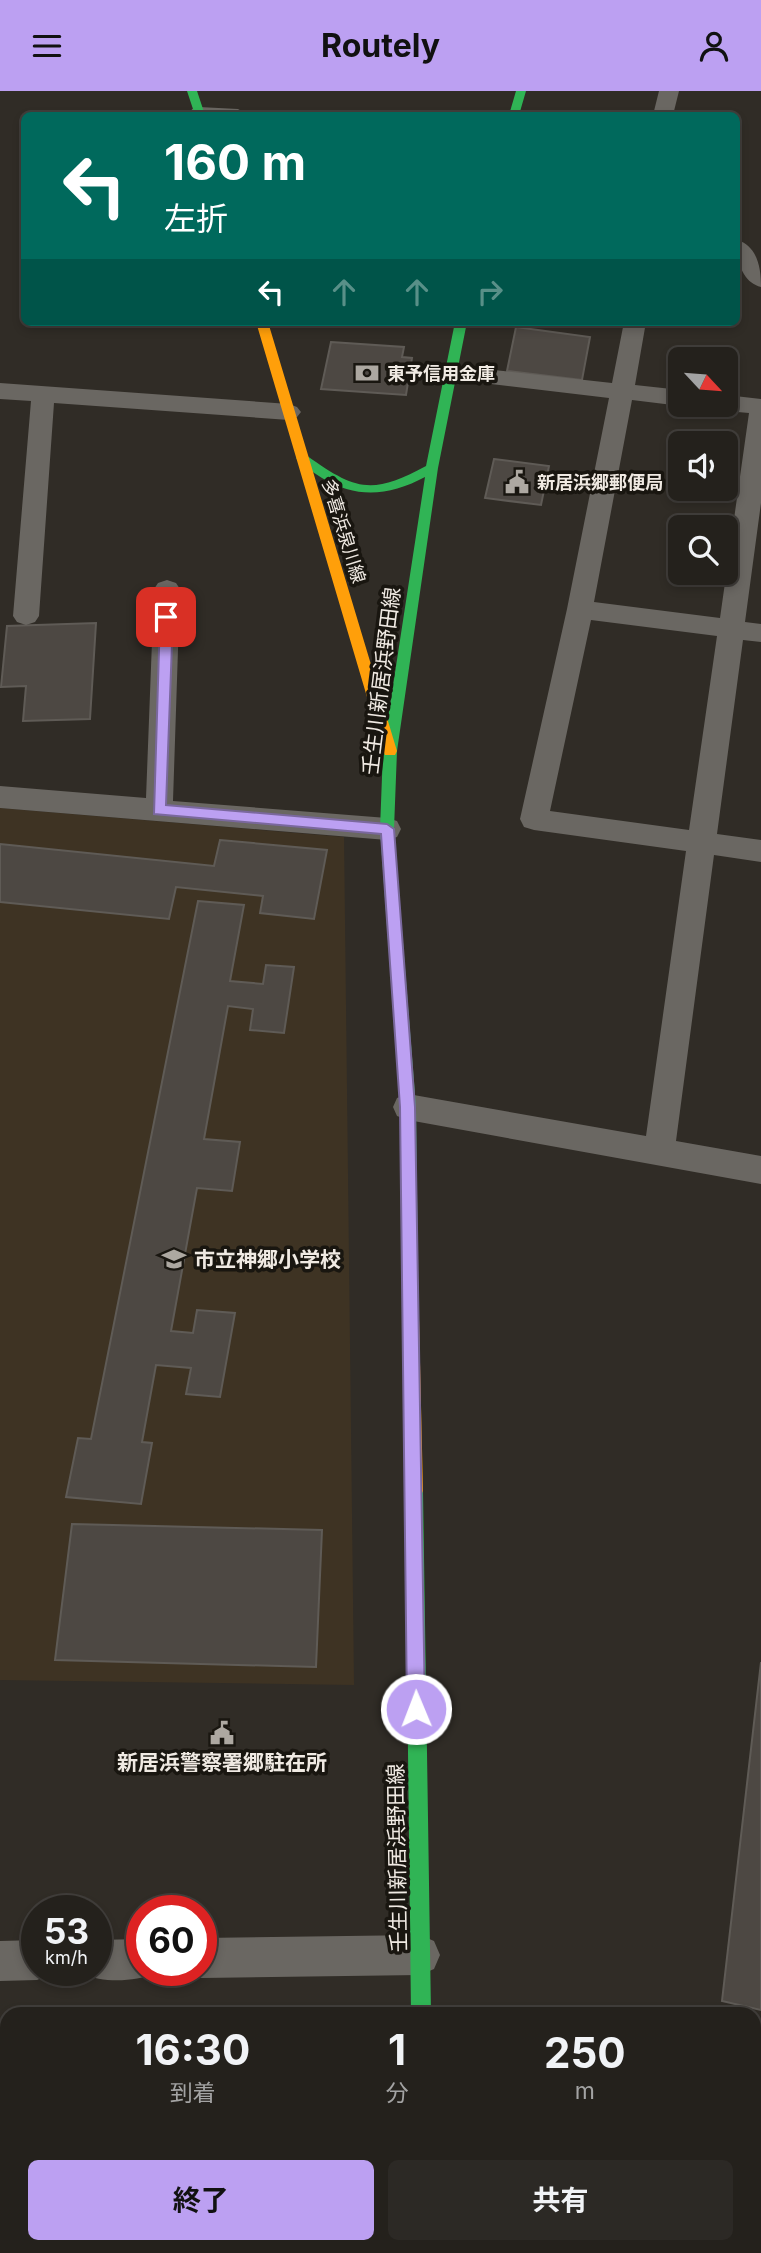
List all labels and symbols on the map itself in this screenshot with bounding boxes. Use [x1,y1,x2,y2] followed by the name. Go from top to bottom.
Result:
[668,347,738,417] north arrow
[353,359,381,387] bank icon: 東予信用金庫
[387,363,495,384] place label: 東予信用金庫
[503,468,531,496] public building icon: 新居浜郷郵便局
[537,472,663,493] place label: 新居浜郷郵便局
[318,476,370,586] street label: 多喜浜泉川線
[357,586,405,776] street label: 壬生川新居浜野田線
[136,587,196,647] pin
[160,1245,188,1273] school or university icon: 市立神郷小学校
[194,1247,341,1272] place label: 市立神郷小学校
[379,1672,453,1746] position arrow
[208,1719,236,1747] public building icon: 新居浜警察署郷駐在所
[117,1750,327,1775] place label: 新居浜警察署郷駐在所
[383,1763,411,1953] street label: 壬生川新居浜野田線
[126,1895,217,1986] speed limit sign: 60

